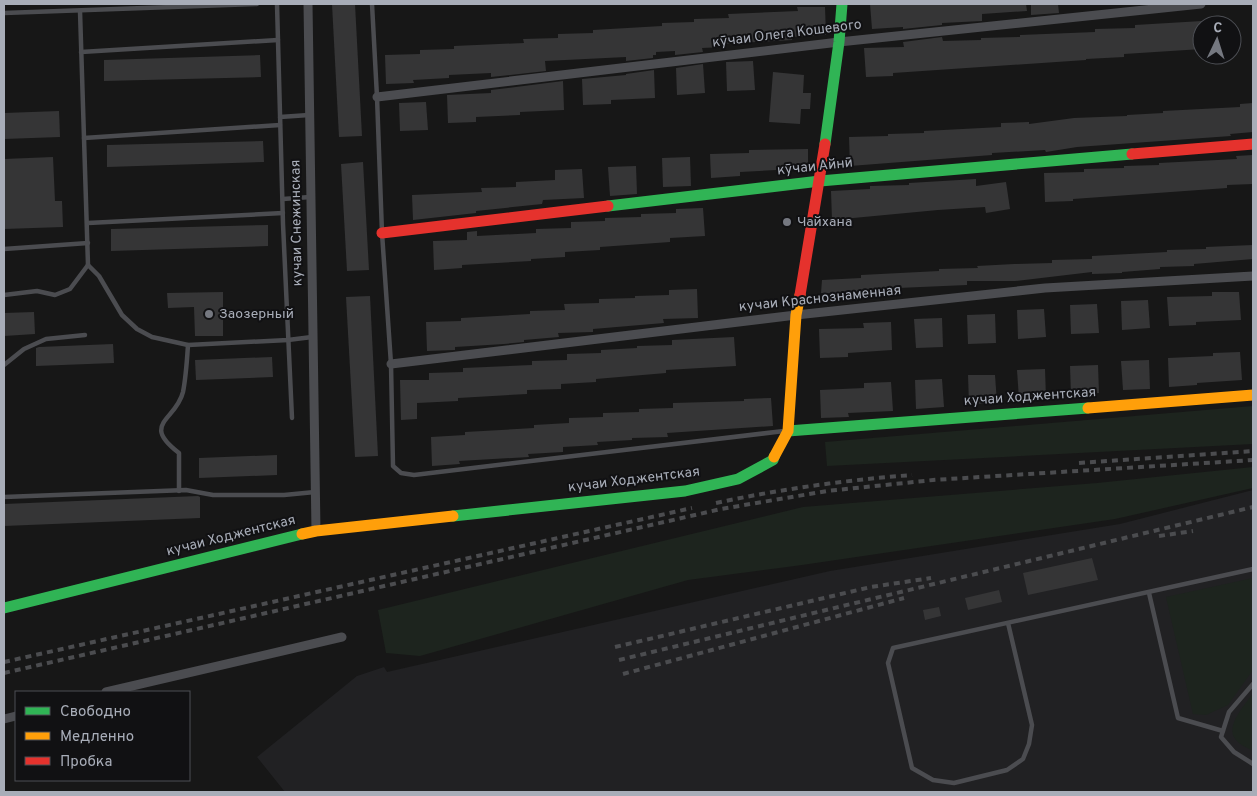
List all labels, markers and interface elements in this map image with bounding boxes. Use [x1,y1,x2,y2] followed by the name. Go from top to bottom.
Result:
[1192,15,1242,65] north arrow
[711,16,863,52] street label: кӯчаи Олега Кошевого
[1213,20,1223,37] text: С
[776,155,854,179] street label: кӯчаи Айнӣ
[287,160,307,286] street label: кучаи Снежинская
[797,214,852,231] place label: Чайхана
[781,216,793,228] marker: Чайхана
[738,282,902,316] street label: кучаи Краснознаменная
[219,306,294,323] place label: Заозерный
[203,308,215,320] marker: Заозерный
[963,384,1097,410] street label: кучаи Ходжентская
[567,463,701,497] street label: кучаи Ходжентская
[165,512,297,560] street label: кучаи Ходжентская
[15,691,190,781] legend
[60,703,131,722] text: Свободно
[60,728,134,747] text: Медленно
[60,753,112,772] text: Пробка

